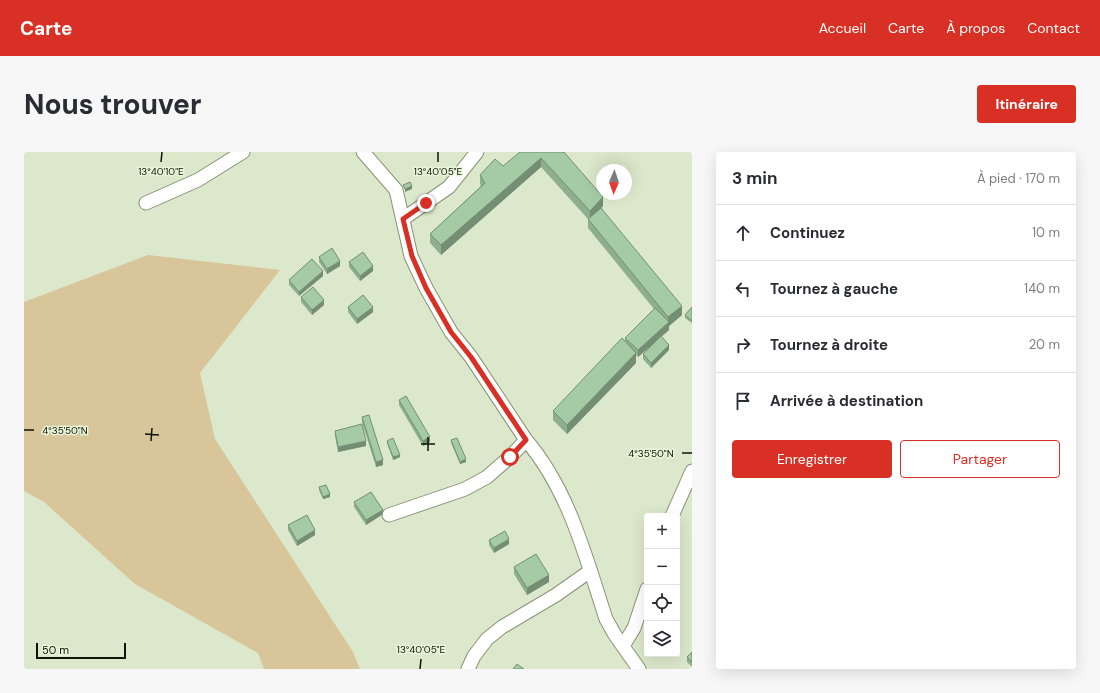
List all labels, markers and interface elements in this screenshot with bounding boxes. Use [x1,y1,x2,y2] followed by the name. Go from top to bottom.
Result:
[20,16,72,41] text: Carte
[819,19,866,37] text: Accueil
[888,19,924,37] text: Carte
[946,19,1005,37] text: À propos
[1027,19,1080,37] text: Contact
[977,85,1076,123] button: Itinéraire
[24,86,201,123] text: Nous trouver
[596,164,632,200] north arrow
[138,165,184,178] text: 13°40'10"E
[414,165,462,178] text: 13°40'05"E
[732,167,777,189] text: 3 min
[977,170,1060,187] text: À pied · 170 m
[417,194,435,212] route end
[732,222,754,244] icon: ahead
[770,223,845,243] text: Continuez
[1032,224,1060,241] text: 10 m
[732,278,754,300] icon: left
[770,279,898,299] text: Tournez à gauche
[1024,280,1060,297] text: 140 m
[732,334,754,356] icon: right
[770,335,888,355] text: Tournez à droite
[1029,336,1060,353] text: 20 m
[732,390,754,412] icon: arrive
[770,391,923,411] text: Arrivée à destination
[42,424,88,437] text: 4°35'50"N
[732,440,892,478] button: Enregistrer
[900,440,1060,478] button: Partager
[628,447,674,460] text: 4°35'50"N
[501,448,519,466] route start
[644,513,680,657] map controls
[644,513,680,549] button: +
[644,549,680,585] button: −
[644,585,680,621] button: locate
[644,621,680,657] button: layers
[36,641,126,660] scale bar
[42,643,69,657] text: 50 m
[397,643,445,656] text: 13°40'05"E

